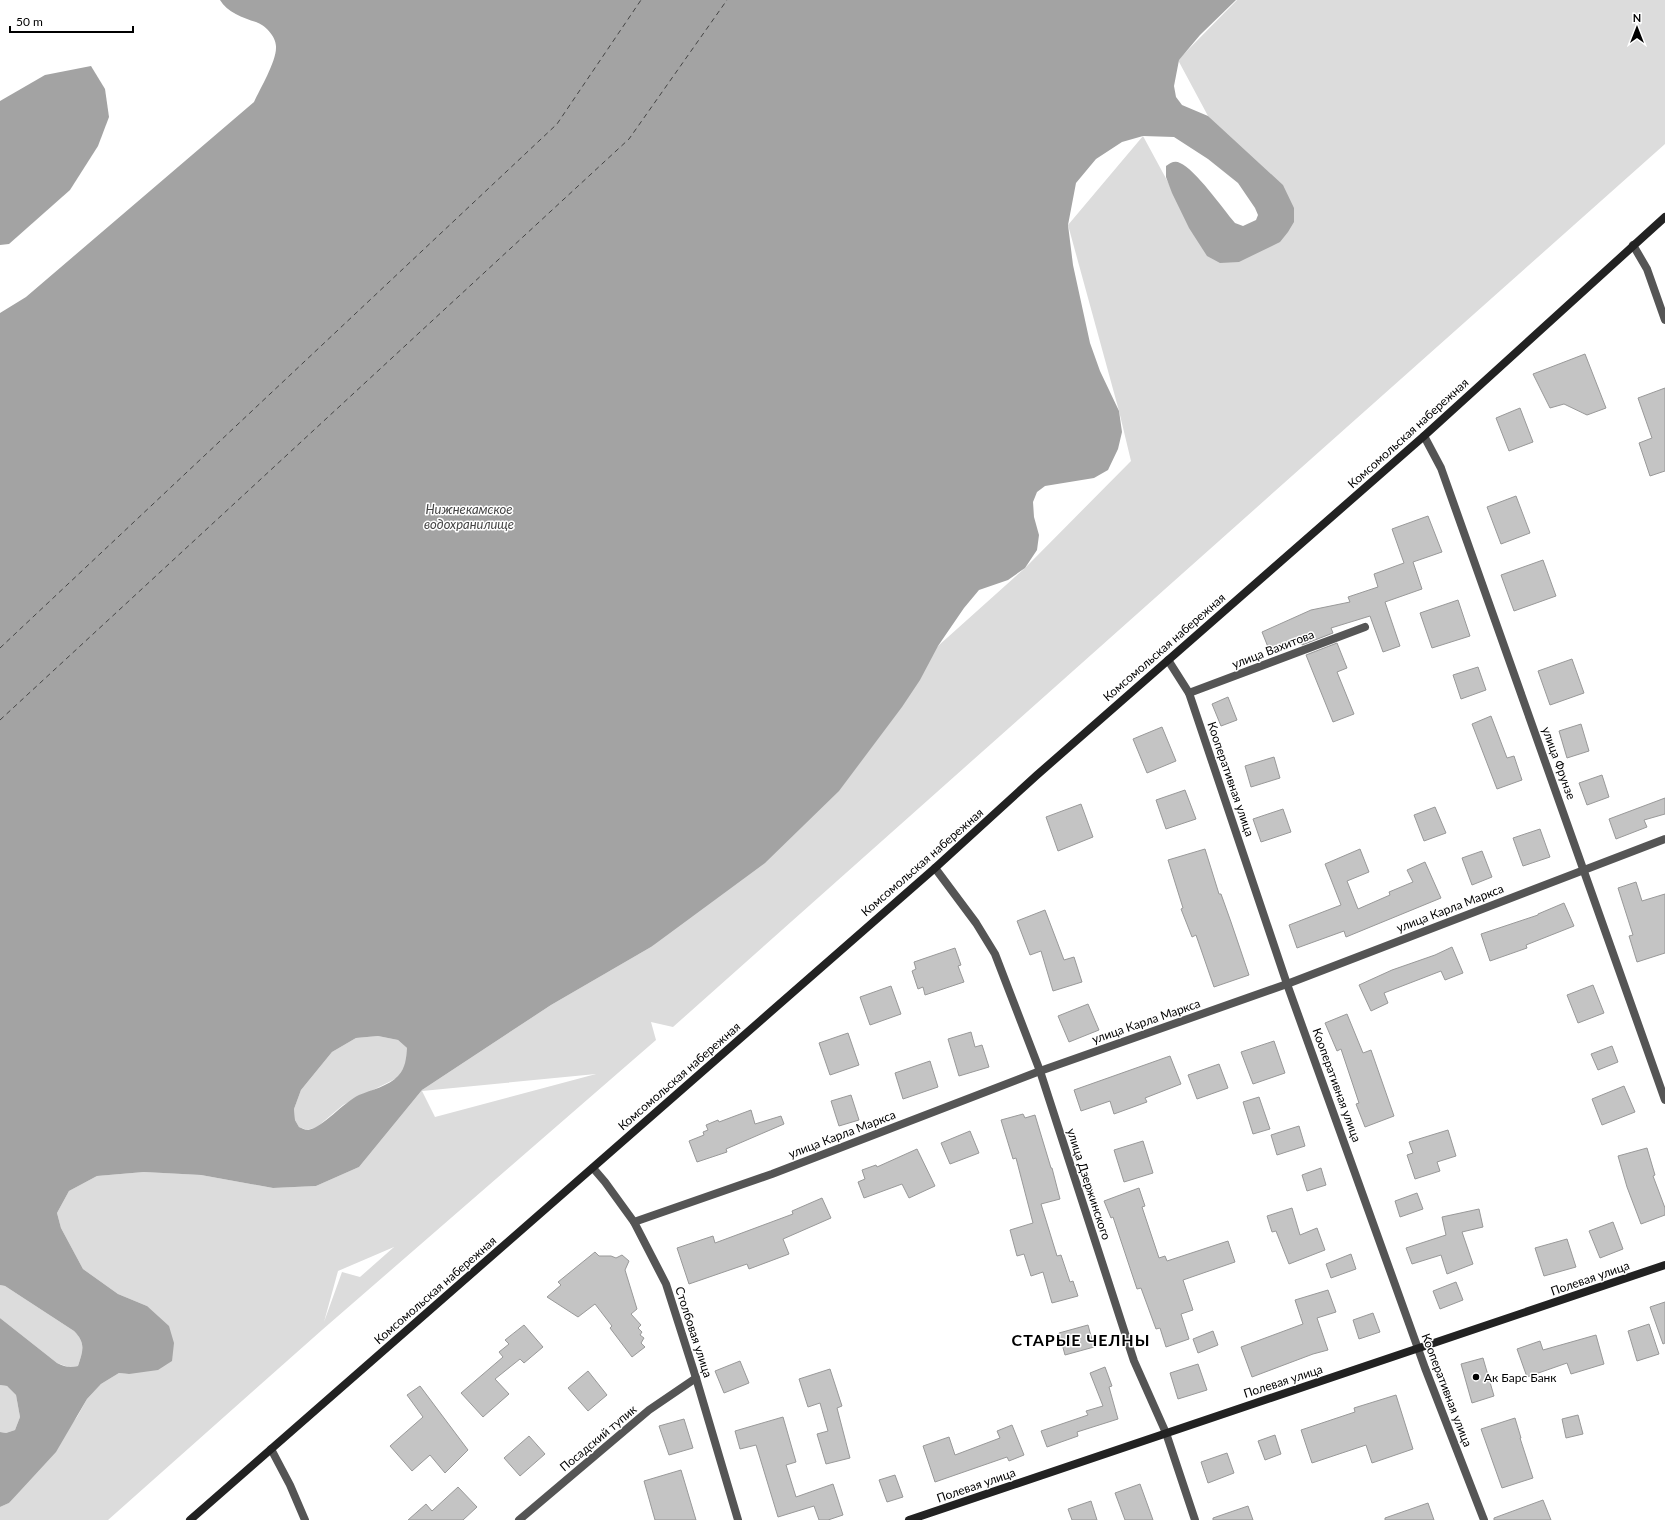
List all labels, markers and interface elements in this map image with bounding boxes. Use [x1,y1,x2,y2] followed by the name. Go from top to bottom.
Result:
[10,8,133,34] scale bar
[1617,8,1657,48] north arrow
[1633,11,1641,24] text: N
[16,14,43,29] text: 50 m
[1345,375,1471,491] street label: Комсомольская набережная
[424,501,514,532] water label: Нижнекамское водохранилище
[1100,590,1228,704] street label: Комсомольская набережная
[1230,626,1316,672] street label: улица Вахитова
[1204,720,1258,838] street label: Кооперативная улица
[1539,725,1579,801] street label: улица Фрунзе
[858,805,986,919] street label: Комсомольская набережная
[1394,881,1506,935] street label: улица Карла Маркса
[1090,995,1202,1047] street label: улица Карла Маркса
[615,1019,743,1133] street label: Комсомольская набережная
[1309,1026,1365,1144] street label: Кооперативная улица
[786,1107,898,1161] street label: улица Карла Маркса
[1064,1126,1114,1242] street label: улица Дзержинского
[371,1233,499,1347] street label: Комсомольская набережная
[1549,1257,1631,1298] street label: Полевая улица
[672,1285,716,1379] street label: Столбовая улица
[1012,1330,1150,1349] district label: СТАРЫЕ ЧЕЛНЫ
[1418,1331,1476,1449] street label: Кооперативная улица
[1242,1361,1324,1401] street label: Полевая улица
[1484,1370,1557,1385] place label: Ак Барс Банк
[1471,1372,1481,1382] marker: Ак Барс Банк
[557,1401,640,1474] street label: Посадский тупик
[935,1464,1017,1505] street label: Полевая улица

